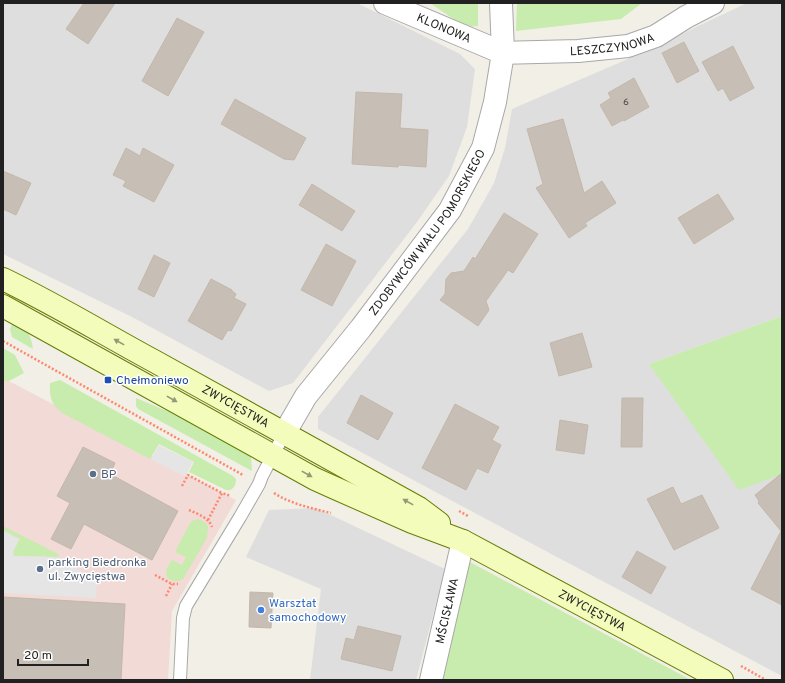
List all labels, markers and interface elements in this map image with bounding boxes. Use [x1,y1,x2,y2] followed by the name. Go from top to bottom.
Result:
[414,10,473,48] street label: KLONOWA
[570,30,657,60] street label: LESZCZYNOWA
[623,96,629,109] house number: 6
[366,147,490,319] street label: ZDOBYWCÓW WAŁU POMORSKIEGO
[113,338,125,345] one-way arrow
[116,373,189,389] place label: Chełmoniewo
[103,375,113,385] marker: Chełmoniewo
[199,382,272,432] street label: ZWYCIĘSTWA
[166,396,178,403] one-way arrow
[101,467,117,483] place label: BP
[88,469,98,479] marker: BP
[301,471,313,478] one-way arrow
[402,499,413,506] one-way arrow
[48,555,146,585] place label: parking Biedronka ul. Zwycięstwa
[35,564,45,574] marker: parking Biedronka ul. Zwycięstwa
[433,576,463,646] street label: MŚCISŁAWA
[555,587,628,636] street label: ZWYCIĘSTWA
[269,596,346,626] place label: Warsztat samochodowy
[256,605,266,615] marker: Warsztat samochodowy
[18,641,88,667] scale bar
[24,648,52,664] text: 20 m

